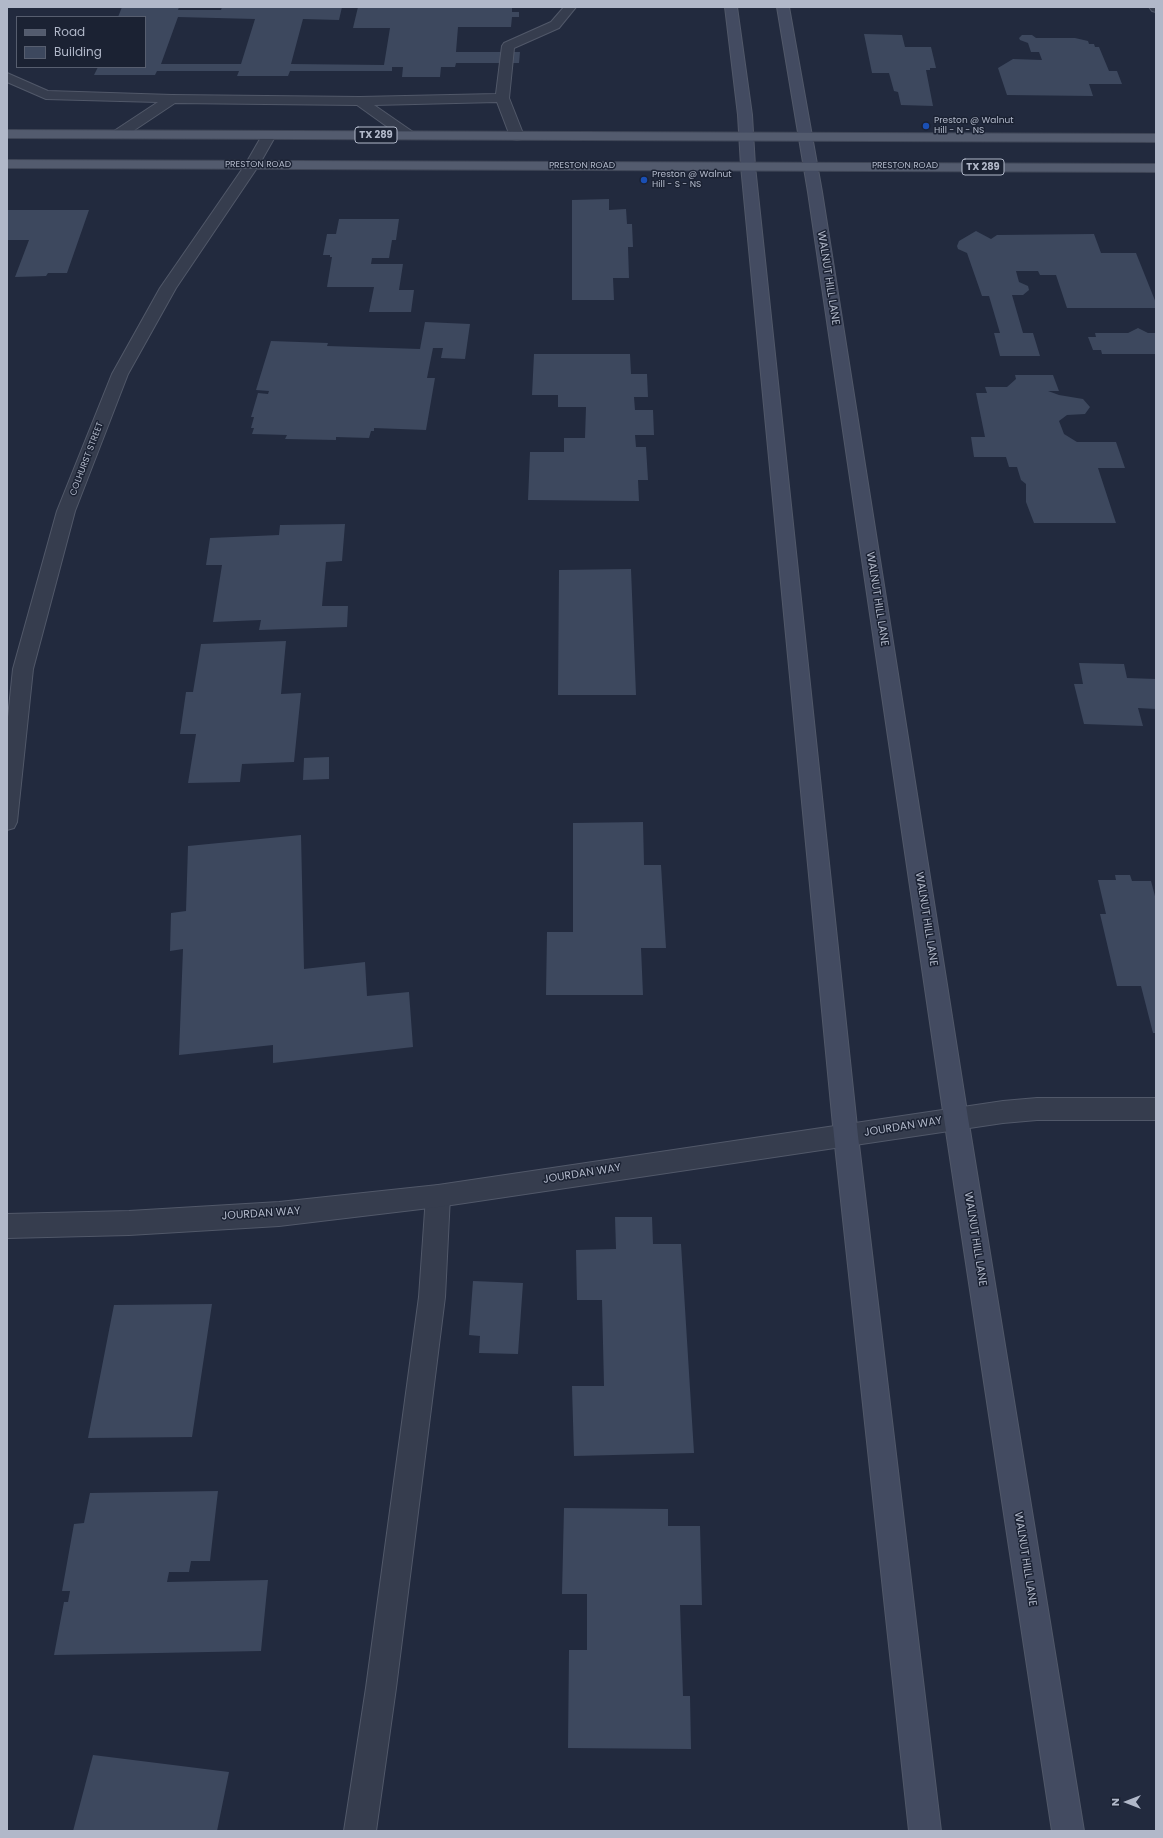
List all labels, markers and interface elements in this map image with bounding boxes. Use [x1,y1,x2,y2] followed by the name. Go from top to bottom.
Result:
[16,16,146,68] legend
[54,23,85,40] text: Road
[54,43,102,60] text: Building
[934,116,1013,137] place label: Preston @ Walnut Hill - N - NS
[921,121,931,131] marker: Preston @ Walnut Hill - N - NS
[355,127,397,143] road number: TX 289
[962,159,1004,175] road number: TX 289
[225,160,291,170] street label: PRESTON ROAD
[549,161,615,171] street label: PRESTON ROAD
[872,161,938,171] street label: PRESTON ROAD
[652,170,731,191] place label: Preston @ Walnut Hill - S - NS
[639,175,649,185] marker: Preston @ Walnut Hill - S - NS
[814,230,842,326] street label: WALNUT HILL LANE
[68,421,106,497] street label: COLHURST STREET
[863,551,891,647] street label: WALNUT HILL LANE
[912,871,940,967] street label: WALNUT HILL LANE
[863,1114,943,1140] street label: JOURDAN WAY
[542,1161,622,1187] street label: JOURDAN WAY
[961,1191,989,1287] street label: WALNUT HILL LANE
[221,1205,301,1223] street label: JOURDAN WAY
[1011,1511,1039,1607] street label: WALNUT HILL LANE
[1107,1782,1147,1822] north arrow
[1107,1798,1123,1806] text: N

